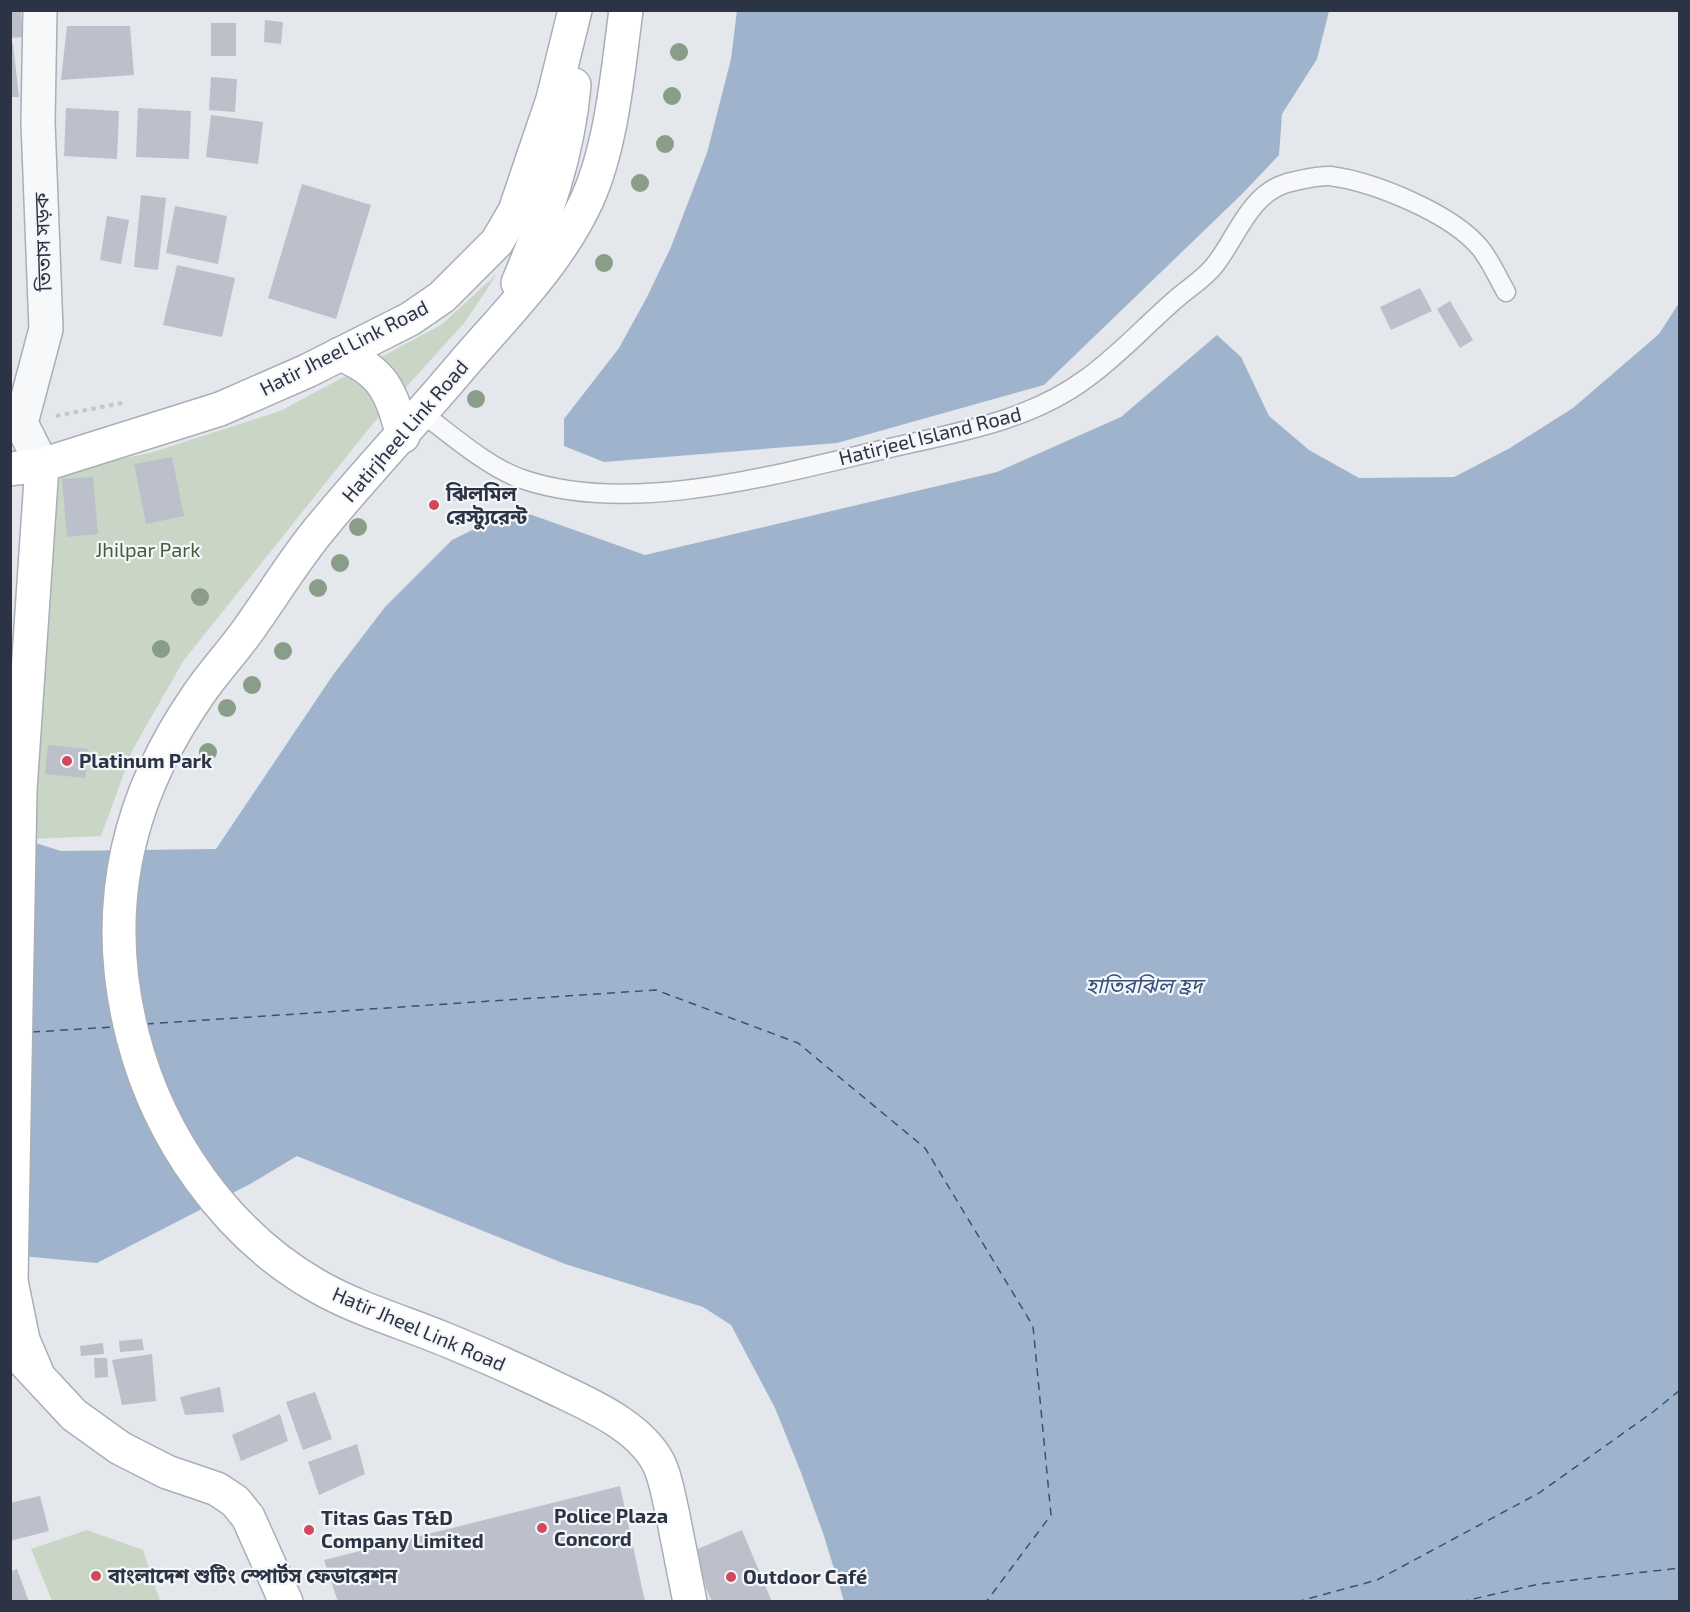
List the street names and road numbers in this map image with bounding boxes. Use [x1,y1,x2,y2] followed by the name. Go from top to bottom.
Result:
[28,191,56,293] street label: তিতাস সড়ক
[255,294,432,400] street label: Hatir Jheel Link Road
[336,354,472,506] street label: Hatirjheel Link Road
[836,401,1024,469] street label: Hatirjeel Island Road
[329,1281,510,1375] street label: Hatir Jheel Link Road

